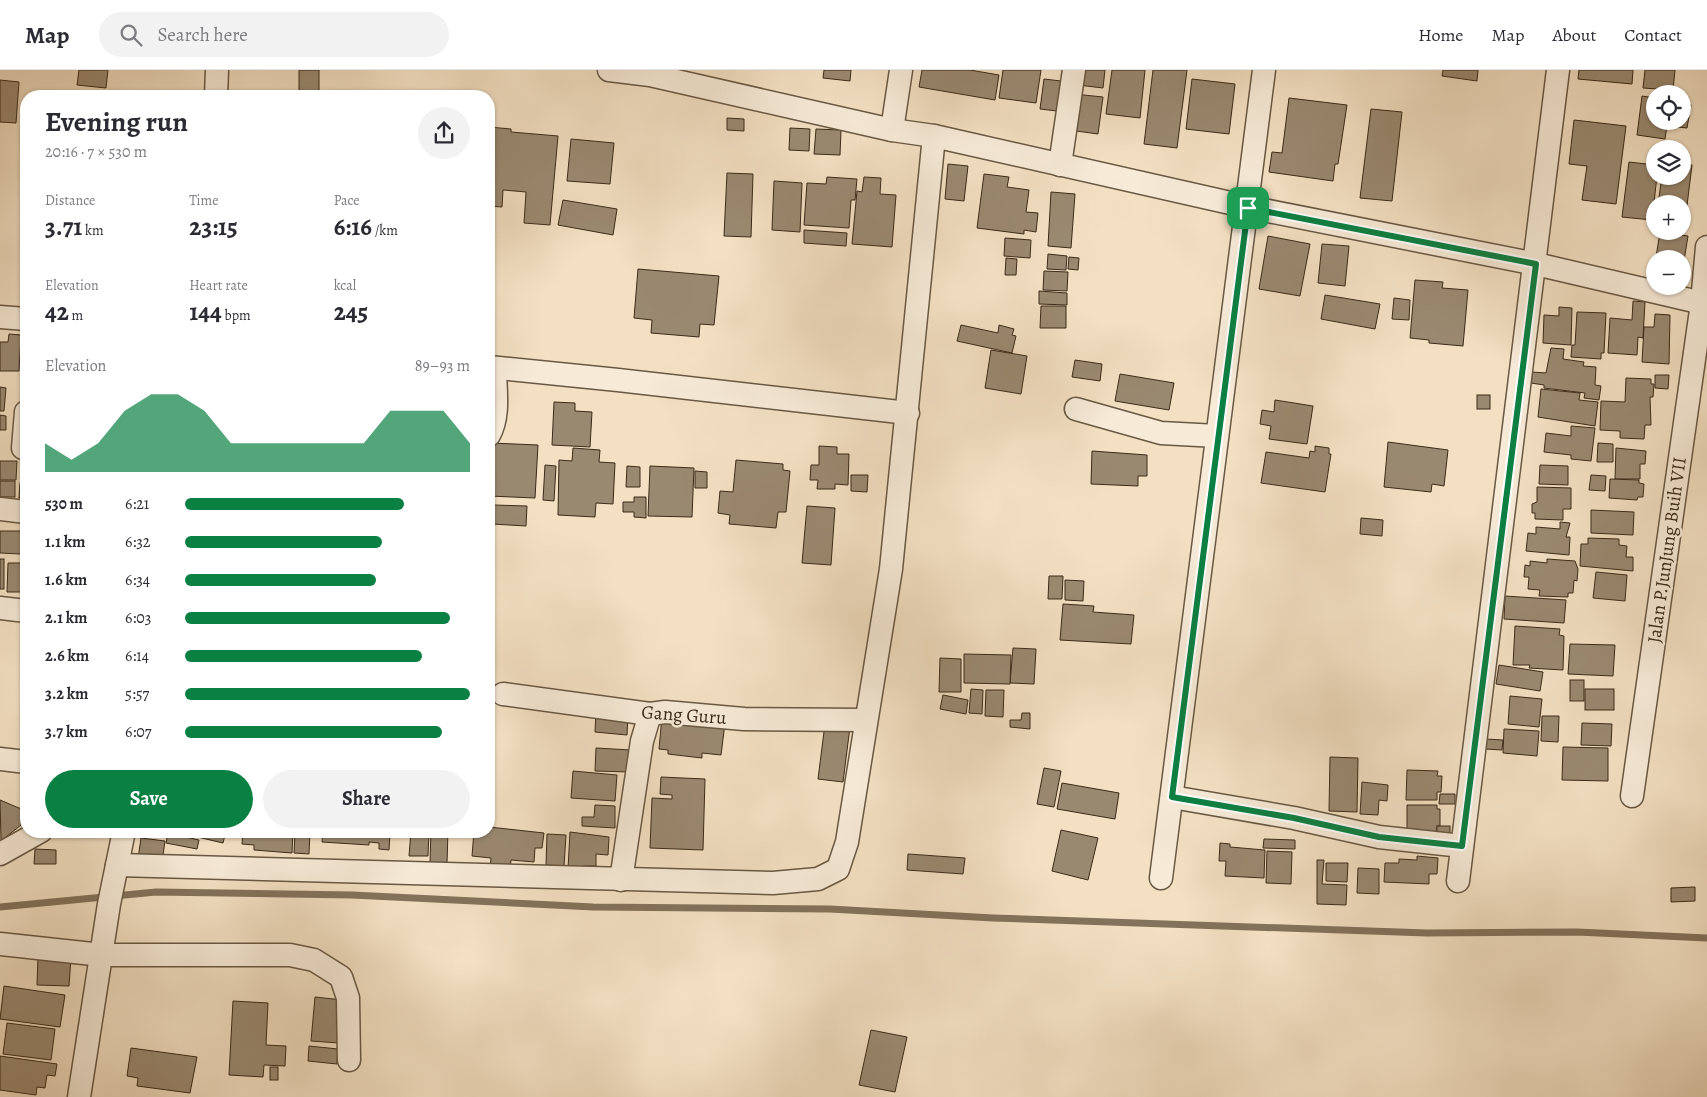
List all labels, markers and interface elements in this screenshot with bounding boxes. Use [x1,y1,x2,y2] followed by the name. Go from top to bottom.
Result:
[99,12,449,57] search box
[25,19,69,51] text: Map
[117,21,145,49] icon: search
[157,22,248,48] text: Search here
[1418,23,1463,47] text: Home
[1491,23,1524,47] text: Map
[1552,23,1596,47] text: About
[1624,23,1682,47] text: Contact
[1646,85,1691,295] map controls
[1646,85,1691,130] button: locate
[45,103,188,141] text: Evening run
[418,107,470,159] button: share
[1646,140,1691,185] button: layers
[45,141,147,163] text: 20:16 · 7 × 530 m
[1227,187,1269,229] pin
[45,191,95,210] text: Distance
[189,191,218,210] text: Time
[334,191,360,210] text: Pace
[1234,194,1262,222] icon: arrive
[1646,195,1691,240] button: +
[45,210,82,244] text: 3.71
[189,210,238,244] text: 23:15
[334,210,372,244] text: 6:16
[82,221,104,240] text: km
[372,221,398,240] text: /km
[1646,250,1691,295] button: −
[45,276,99,295] text: Elevation
[189,276,248,295] text: Heart rate
[334,276,356,295] text: kcal
[45,295,69,329] text: 42
[189,295,222,329] text: 144
[334,295,368,329] text: 245
[69,306,83,325] text: m
[222,306,251,325] text: bpm
[45,355,106,377] text: Elevation
[415,355,470,377] text: 89–93 m
[1641,455,1693,645] street label: Jalan P.JunJung Buih VII
[45,493,83,515] text: 530 m
[125,493,149,515] text: 6:21
[45,531,85,553] text: 1.1 km
[125,531,150,553] text: 6:32
[45,569,87,591] text: 1.6 km
[125,569,150,591] text: 6:34
[45,607,87,629] text: 2.1 km
[125,607,151,629] text: 6:03
[45,645,89,667] text: 2.6 km
[125,645,149,667] text: 6:14
[45,683,88,705] text: 3.2 km
[125,683,149,705] text: 5:57
[641,699,728,731] street label: Gang Guru
[45,721,88,743] text: 3.7 km
[125,721,151,743] text: 6:07
[45,770,253,828] button: Save
[263,770,470,828] button: Share

